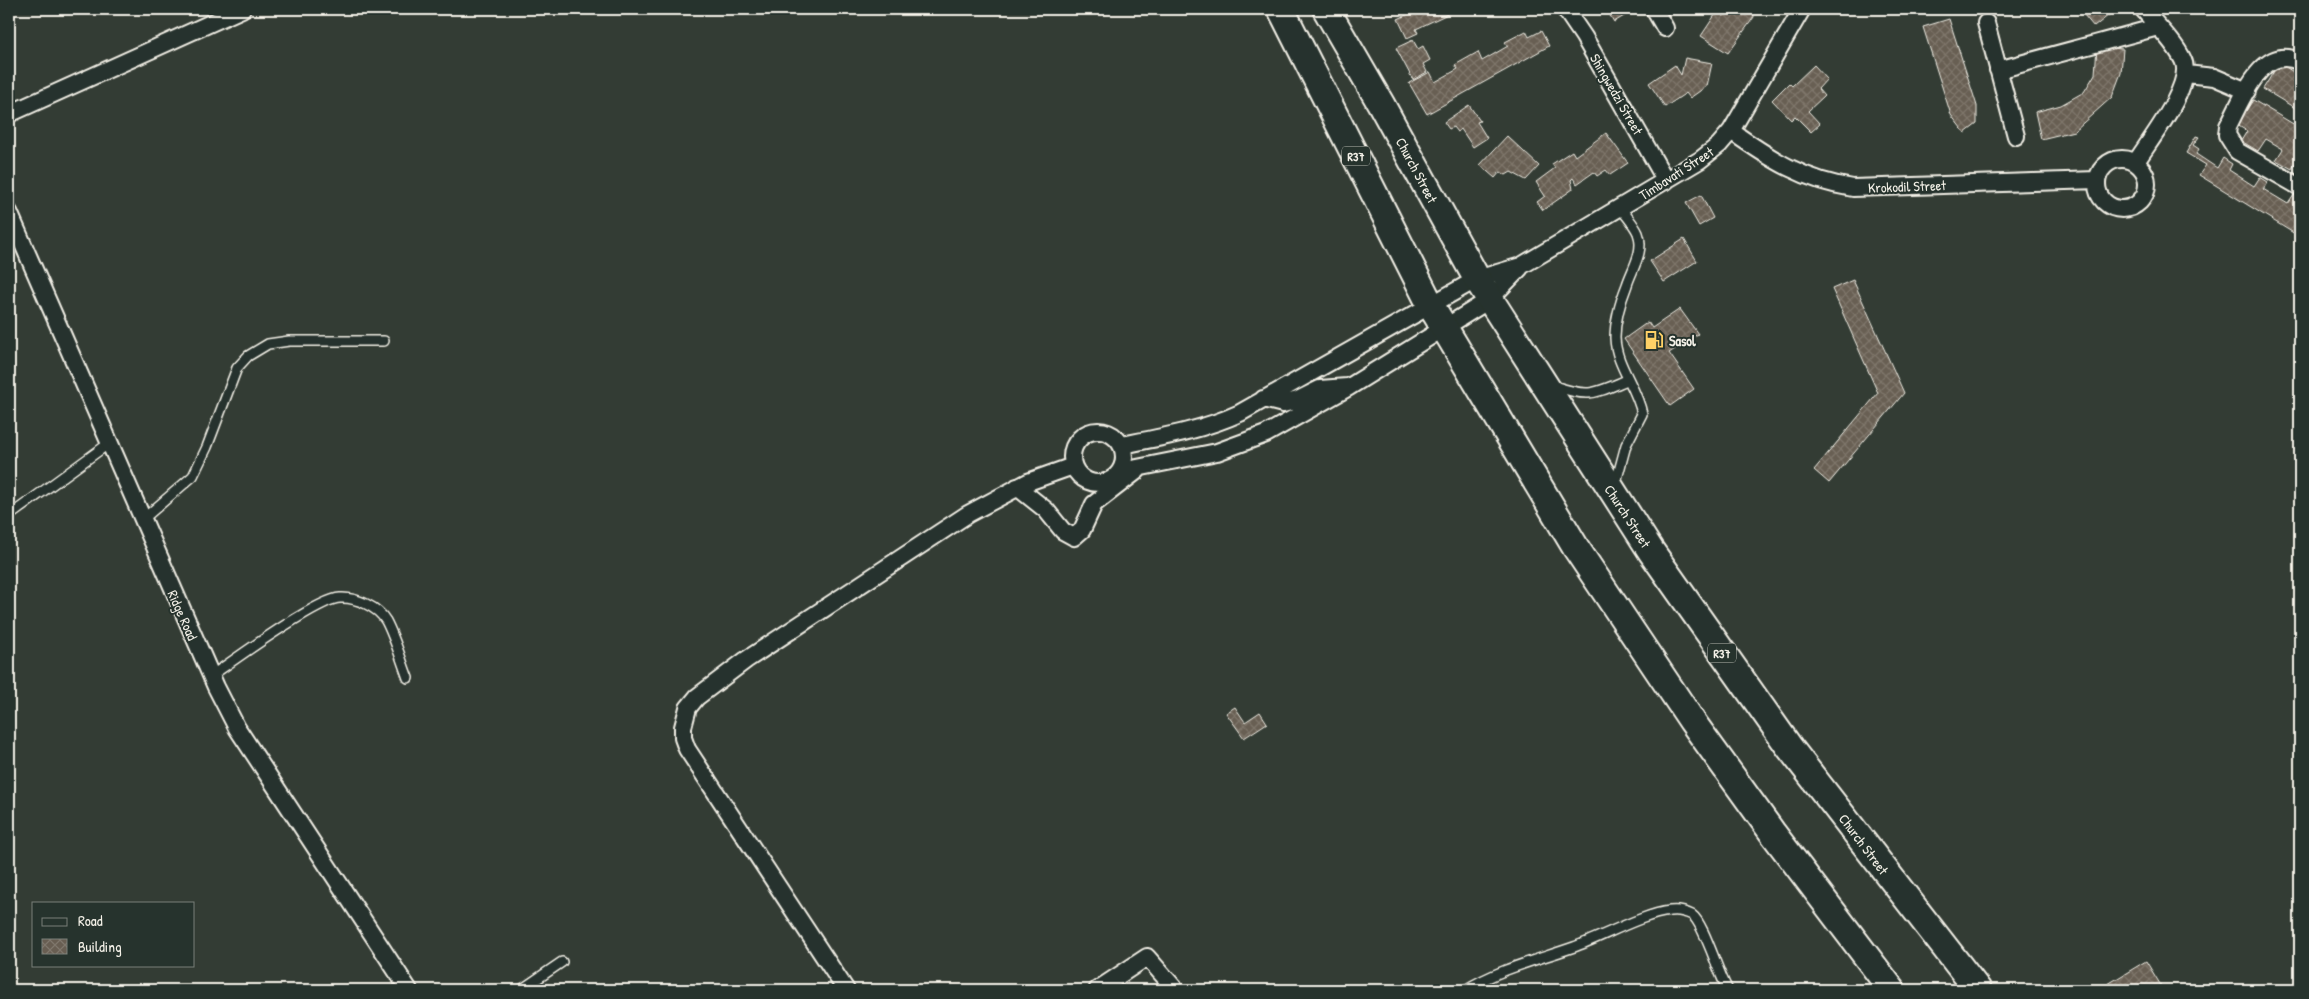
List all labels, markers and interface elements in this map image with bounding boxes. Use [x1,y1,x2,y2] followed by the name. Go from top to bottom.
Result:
[1585,50,1648,139] street label: Shingwedzi Street
[1392,134,1442,206] street label: Church Street
[1635,142,1717,204] street label: Timbavati Street
[1342,146,1370,166] road number: R37
[1868,175,1946,197] street label: Krokodil Street
[1643,329,1665,351] fuel station icon: Sasol
[1669,331,1696,350] place label: Sasol
[1601,481,1656,551] street label: Church Street
[163,587,203,644] street label: Ridge Road
[1708,644,1736,662] road number: R37
[1835,810,1893,878] street label: Church Street
[32,902,195,966] legend
[78,910,103,931] text: Road
[78,936,122,957] text: Building

